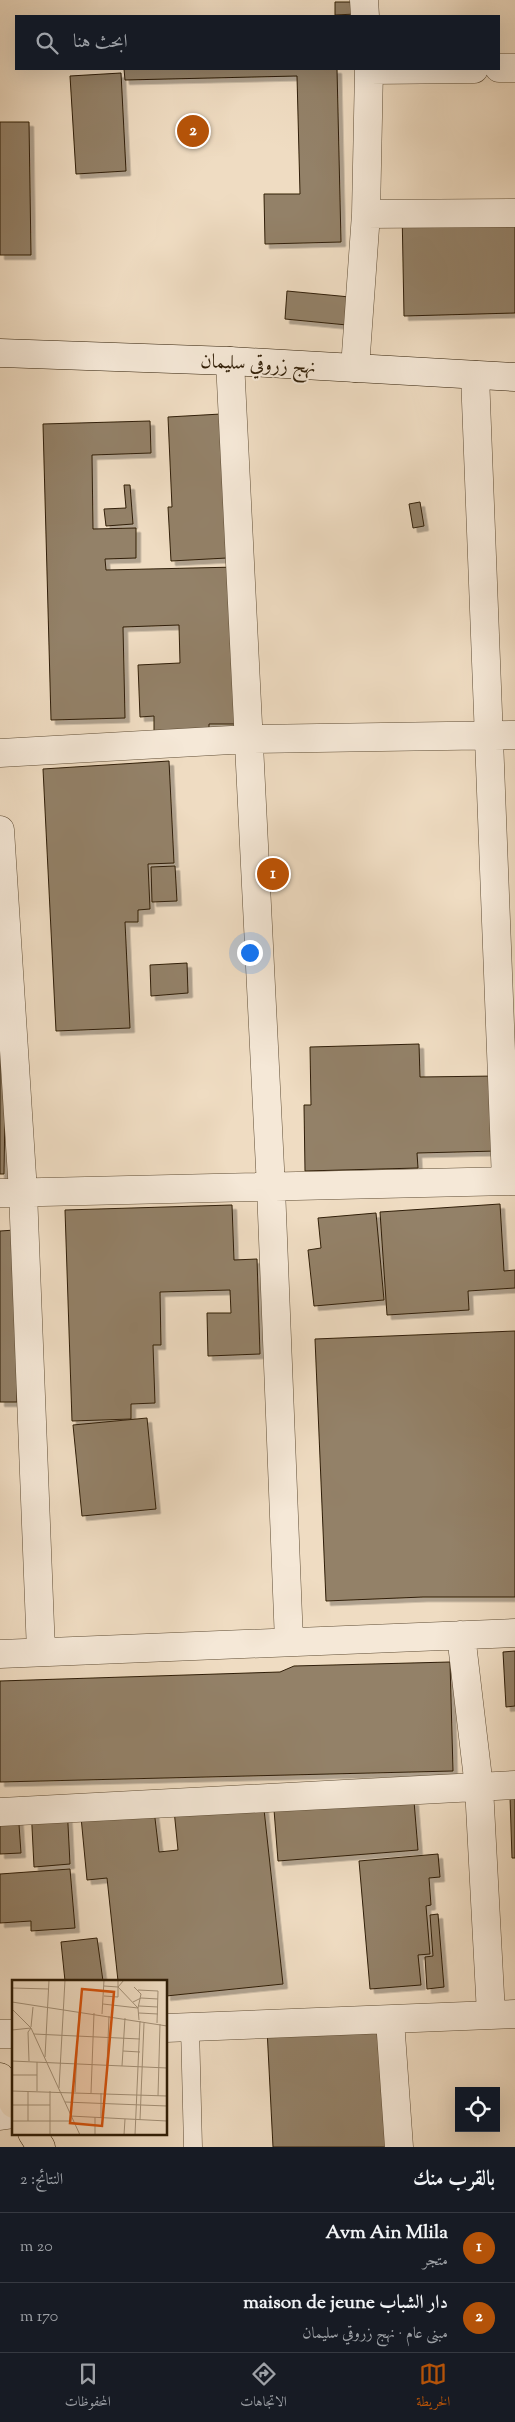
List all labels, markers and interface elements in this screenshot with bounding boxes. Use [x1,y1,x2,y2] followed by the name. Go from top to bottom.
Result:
[15,15,500,70] search box
[33,29,61,57] icon: search
[73,29,128,56] text: ابحث هنا
[177,112,209,150] pin: 2
[199,348,316,384] street label: نهج زروقي سليمان
[257,855,289,893] pin: 1
[237,940,263,966] your location
[12,1980,168,2134] inset map
[455,2087,500,2132] map controls
[455,2087,500,2132] button: locate
[413,2165,495,2195] text: بالقرب منك
[20,2169,63,2192] text: النتائج: 2
[326,2220,448,2247] text: Avm Ain Mlila
[20,2236,53,2259] text: 20 m
[476,2236,482,2259] text: 1
[423,2250,448,2273] text: متجر
[243,2290,448,2317] text: دار الشباب maison de jeune
[20,2306,58,2329] text: 170 m
[475,2306,483,2329] text: 2
[302,2323,448,2346] text: مبنى عام · نهج زروقي سليمان
[65,2360,111,2415] tab: المحفوظات
[240,2360,287,2415] tab: الاتجاهات
[416,2360,450,2415] tab: الخريطة

